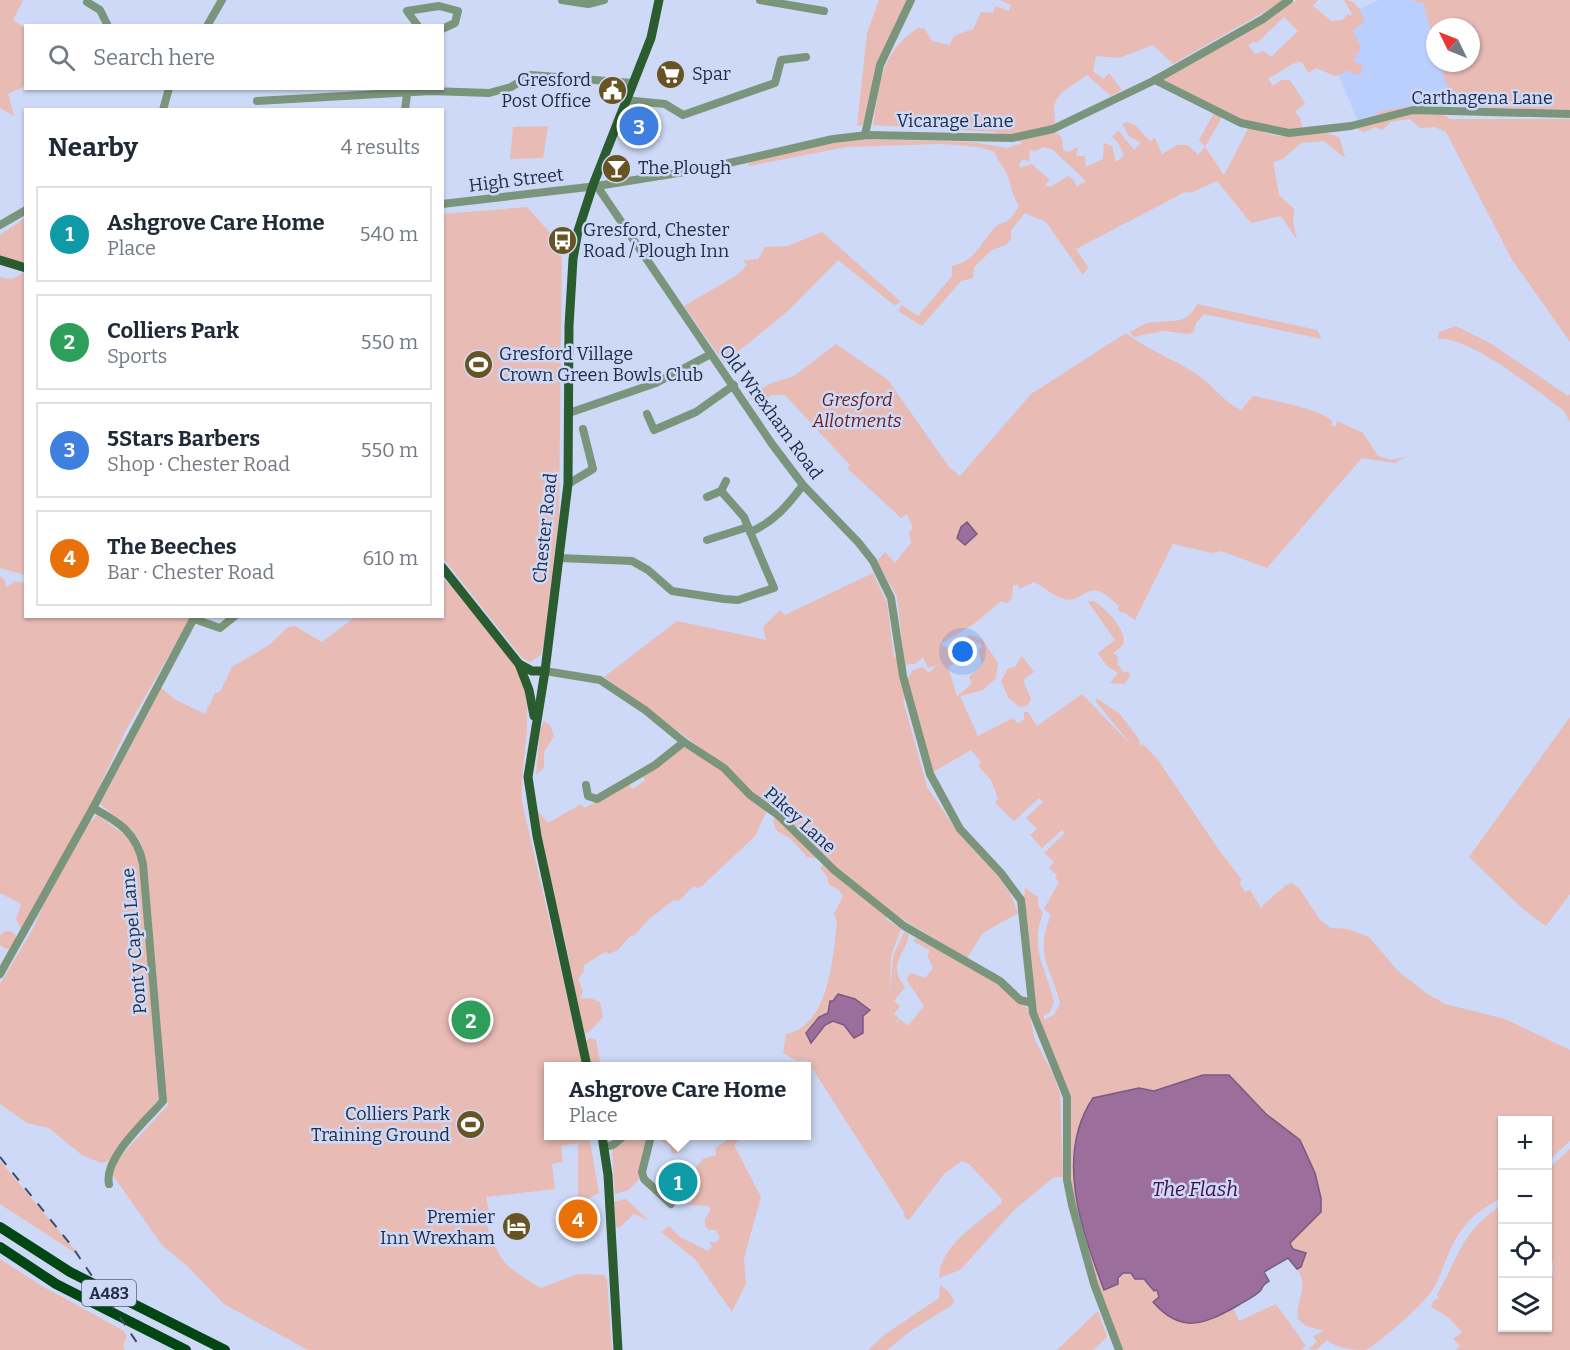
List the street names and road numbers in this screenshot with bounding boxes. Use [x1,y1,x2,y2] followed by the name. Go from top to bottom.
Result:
[1411,87,1553,109] street label: Carthagena Lane
[896,110,1014,132] street label: Vicarage Lane
[467,163,565,197] street label: High Street
[715,340,827,484] street label: Old Wrexham Road
[528,471,562,584] street label: Chester Road
[760,782,840,858] street label: Pikey Lane
[117,867,151,1015] street label: Pont y Capel Lane
[82,1280,136,1306] road number: A483

